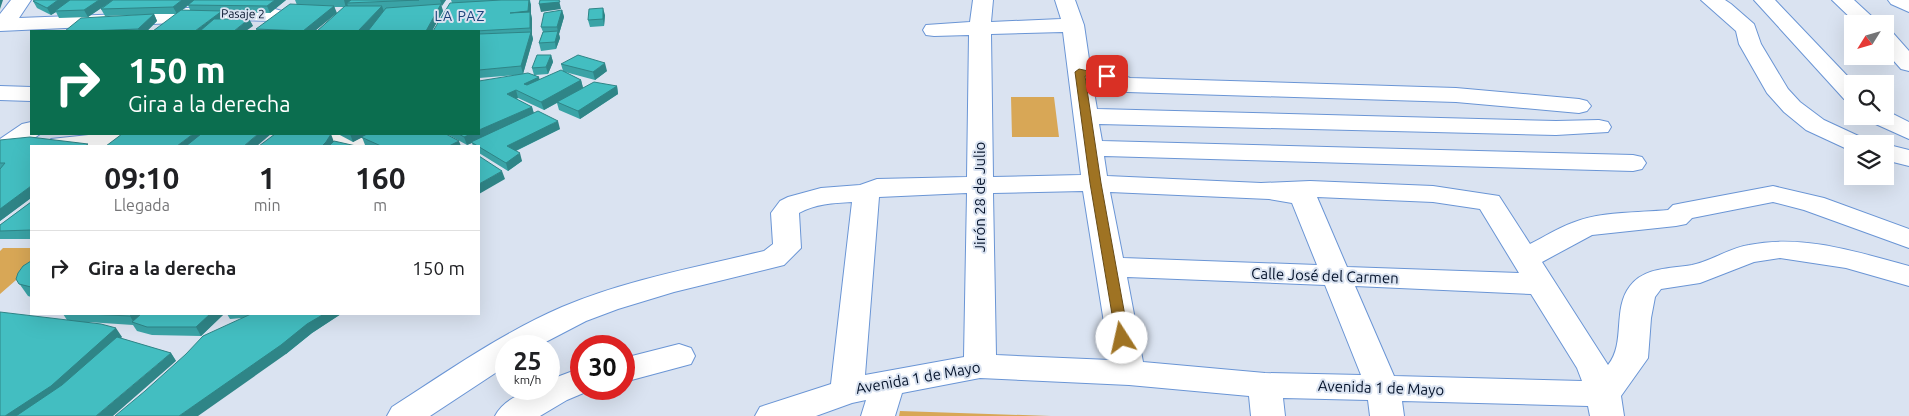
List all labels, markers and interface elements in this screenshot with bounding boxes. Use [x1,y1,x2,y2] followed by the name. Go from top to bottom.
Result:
[221,7,265,20] street label: Pasaje 2
[435,8,485,24] district label: LA PAZ
[1844,15,1894,65] north arrow
[1844,15,1894,185] map controls
[45,50,110,115] icon: right
[128,50,226,90] text: 150 m
[1086,55,1128,97] pin
[1093,62,1121,90] icon: arrive
[1844,75,1894,125] button: search
[128,91,291,116] text: Gira a la derecha
[1844,135,1894,185] button: layers
[971,142,988,252] street label: Jirón 28 de Julio
[104,161,179,195] text: 09:10
[259,161,276,195] text: 1
[355,161,406,195] text: 160
[114,196,170,214] text: Llegada
[254,196,281,214] text: min
[373,196,387,214] text: m
[45,254,73,282] icon: right
[88,257,236,279] text: Gira a la derecha
[412,257,465,279] text: 150 m
[1251,264,1399,287] street label: Calle José del Carmen
[1095,311,1147,363] position arrow
[570,335,635,400] speed limit sign: 30
[513,347,542,375] text: 25
[854,358,982,397] street label: Avenida 1 de Mayo
[514,373,541,386] text: km/h
[1318,377,1444,398] street label: Avenida 1 de Mayo

